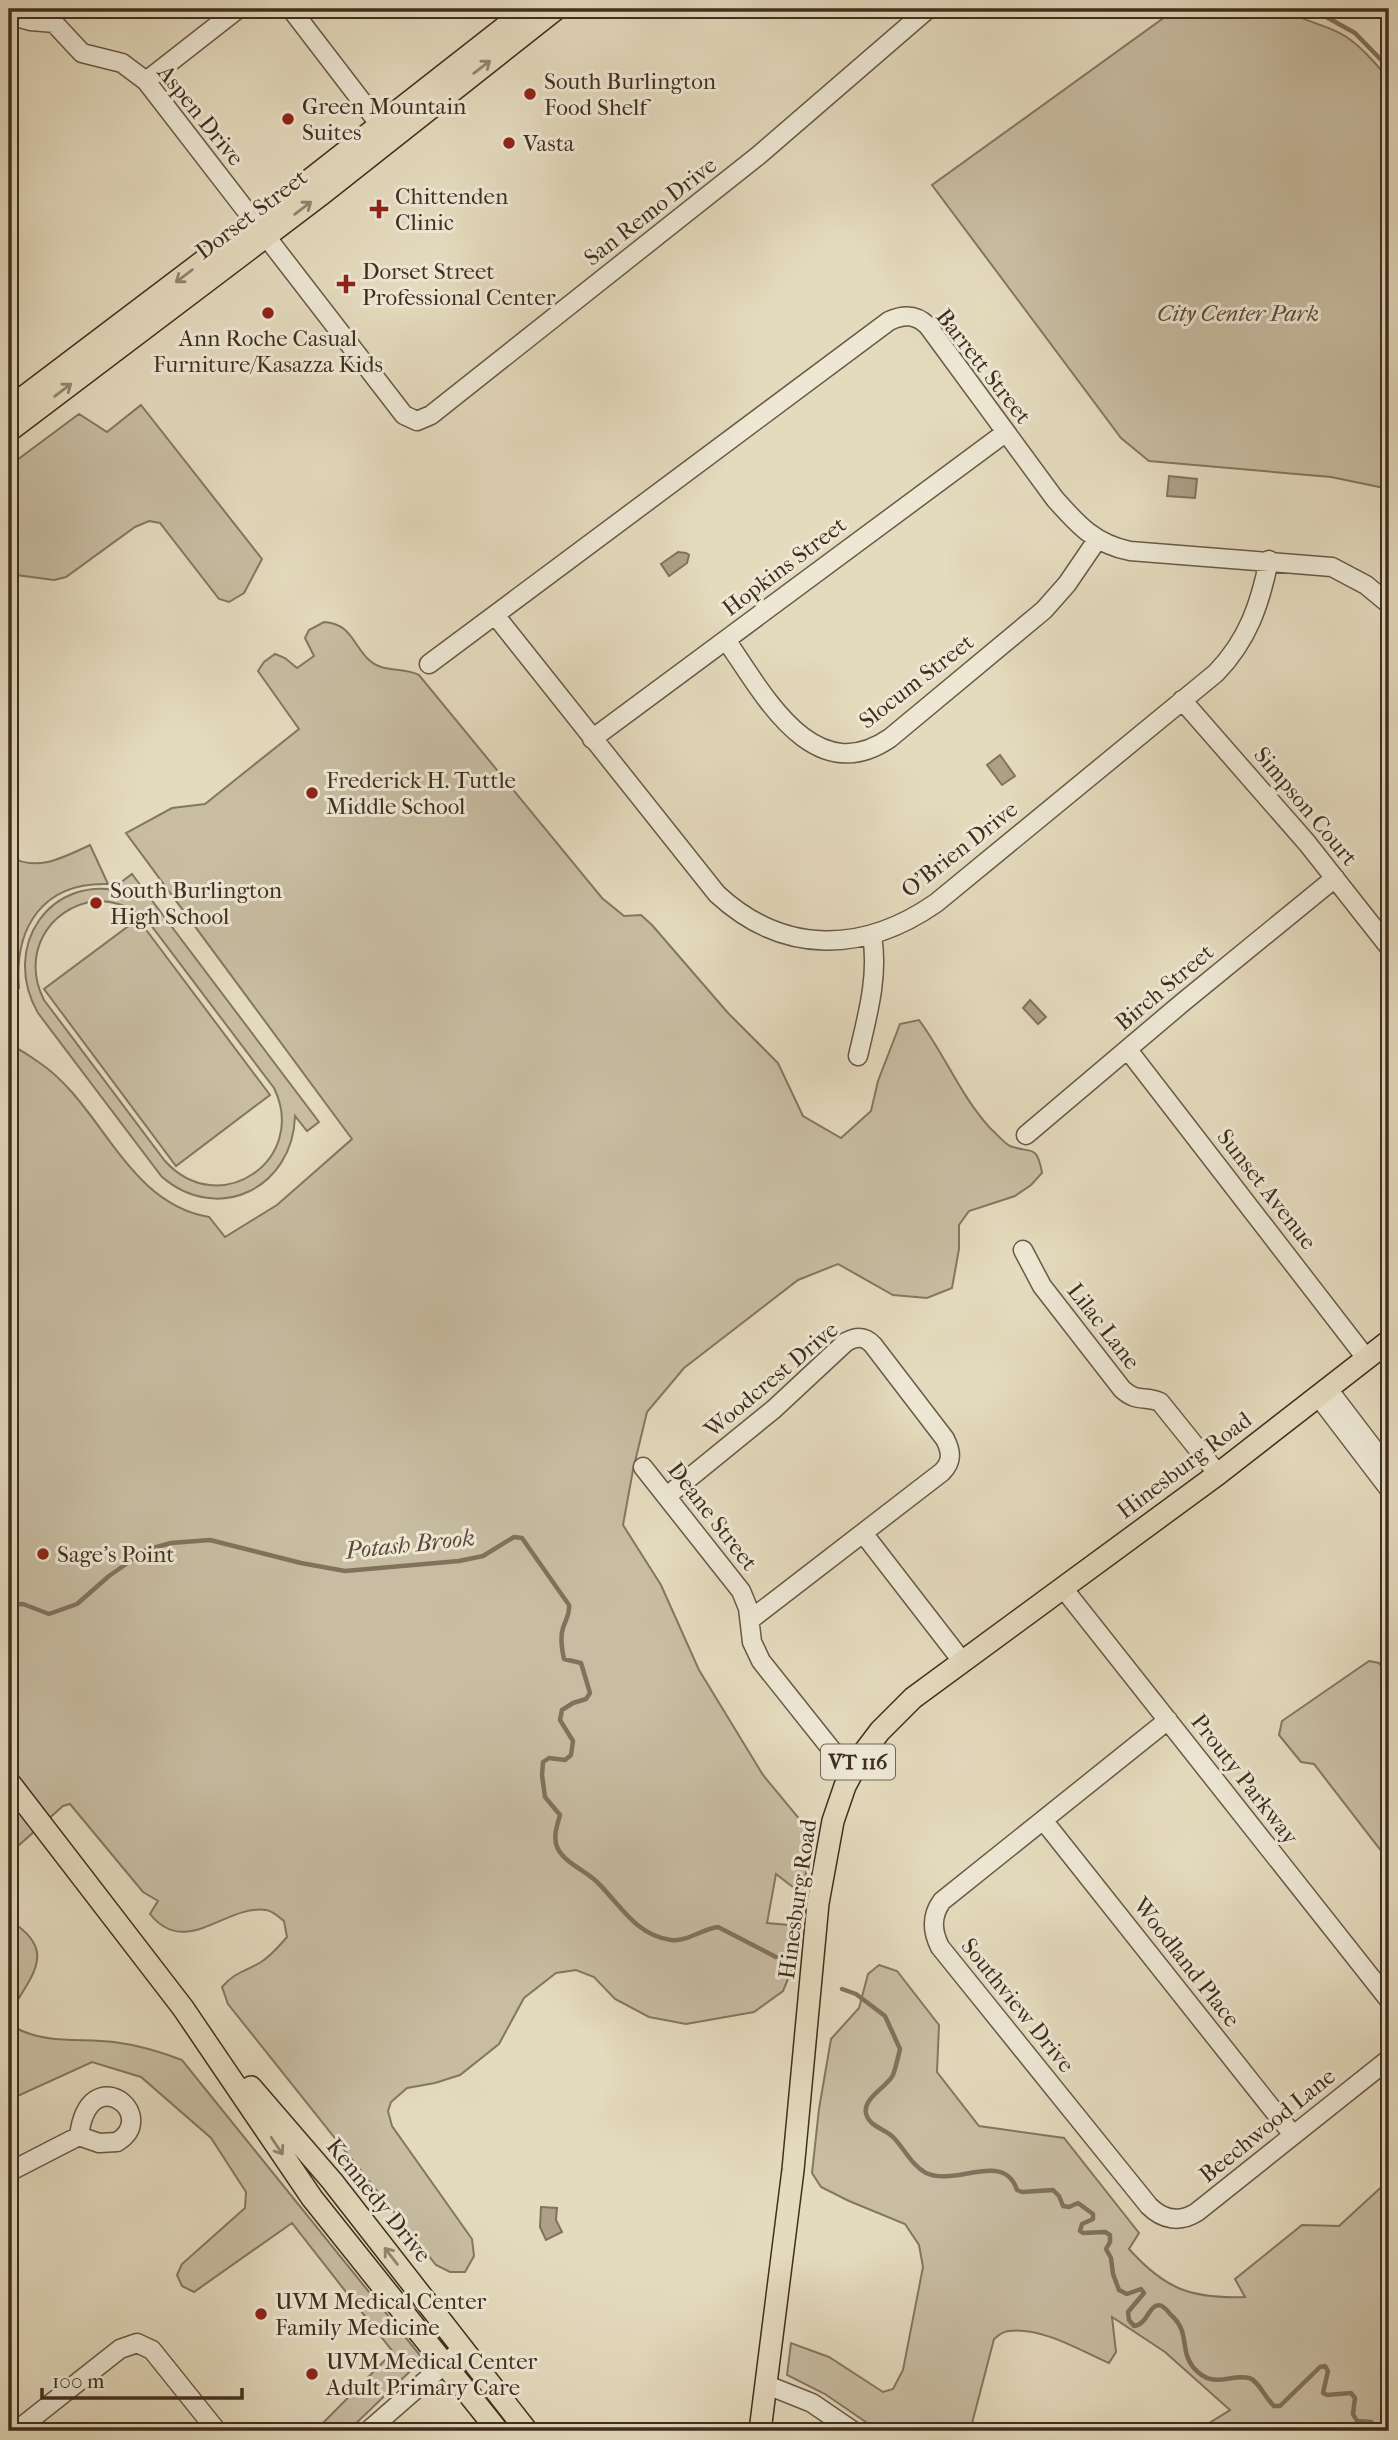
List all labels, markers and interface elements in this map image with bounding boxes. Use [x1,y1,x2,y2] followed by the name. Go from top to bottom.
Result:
[151,59,249,171] street label: Aspen Drive
[472,60,491,75] one-way arrow
[544,68,717,121] place label: South Burlington Food Shelf
[522,86,538,102] marker: South Burlington Food Shelf
[302,93,467,146] place label: Green Mountain Suites
[280,111,296,127] marker: Green Mountain Suites
[522,130,575,157] place label: Vasta
[501,135,517,151] marker: Vasta
[579,151,722,271] street label: San Remo Drive
[190,164,312,265] street label: Dorset Street
[395,183,509,236] place label: Chittenden Clinic
[369,199,389,219] marker: Chittenden Clinic
[293,200,312,215] one-way arrow
[362,258,556,311] place label: Dorset Street Professional Center
[174,268,193,283] one-way arrow
[336,274,356,294] marker: Dorset Street Professional Center
[1157,300,1319,327] park label: City Center Park
[930,303,1037,429] street label: Barrett Street
[260,305,276,321] marker: Ann Roche Casual Furniture/Kasazza Kids
[153,325,383,378] place label: Ann Roche Casual Furniture/Kasazza Kids
[53,382,72,397] one-way arrow
[717,511,852,622] street label: Hopkins Street
[854,628,979,734] street label: Slocum Street
[1248,742,1363,871] street label: Simpson Court
[326,767,516,820] place label: Frederick H. Tuttle Middle School
[304,785,320,801] marker: Frederick H. Tuttle Middle School
[896,796,1023,903] street label: O'Brien Drive
[110,877,283,930] place label: South Burlington High School
[88,895,104,911] marker: South Burlington High School
[1110,938,1219,1036] street label: Birch Street
[1211,1124,1322,1255] street label: Sunset Avenue
[1062,1278,1146,1375] street label: Lilac Lane
[698,1316,844,1444] street label: Woodcrest Drive
[1112,1406,1257,1525] street label: Hinesburg Road
[662,1457,763,1576] street label: Deane Street
[343,1523,476,1565] water label: Potash Brook
[57,1541,174,1568] place label: Sage's Point
[35,1546,51,1562] marker: Sage's Point
[1185,1709,1304,1851] street label: Prouty Parkway
[821,1744,895,1780] road number: VT 116
[773,1817,822,1981] street label: Hinesburg Road
[1127,1891,1246,2032] street label: Woodland Place
[955,1933,1080,2078] street label: Southview Drive
[1194,2062,1341,2188] street label: Beechwood Lane
[321,2133,437,2268] street label: Kennedy Drive
[270,2135,284,2155] one-way arrow
[383,2248,398,2266] one-way arrow
[275,2288,487,2341] place label: UVM Medical Center Family Medicine
[253,2306,269,2322] marker: UVM Medical Center Family Medicine
[325,2348,538,2401] place label: UVM Medical Center Adult Primary Care
[42,2356,242,2400] scale bar
[304,2366,320,2382] marker: UVM Medical Center Adult Primary Care
[52,2369,105,2393] text: 100 m

